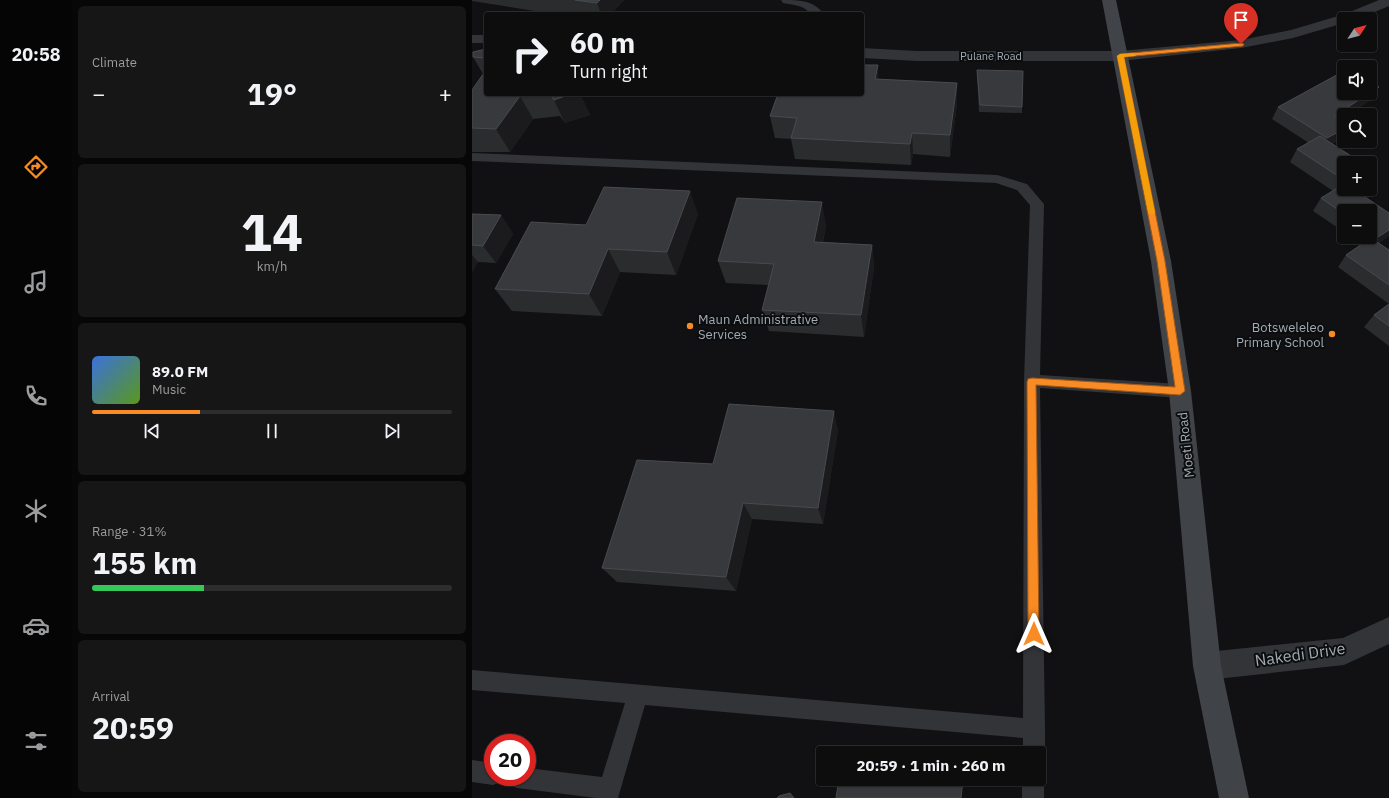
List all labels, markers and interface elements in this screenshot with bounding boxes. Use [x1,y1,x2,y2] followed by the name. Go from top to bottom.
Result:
[1224,3,1258,44] pin
[1230,9,1252,31] icon: arrive
[1337,12,1377,52] north arrow
[1337,12,1377,244] map controls
[570,24,635,61] text: 60 m
[504,28,556,80] icon: right
[11,43,61,66] text: 20:58
[960,49,1022,63] street label: Pulane Road
[92,54,137,71] text: Climate
[570,60,648,83] text: Turn right
[1337,60,1377,100] button: sound
[247,74,297,113] text: 19°
[92,79,105,108] text: −
[439,79,452,108] text: +
[1337,108,1377,148] button: search
[22,153,50,181] icon: directions
[1337,156,1377,196] button: +
[241,198,303,265] text: 14
[1337,204,1377,244] button: −
[257,258,287,275] text: km/h
[22,268,50,296] icon: music
[698,311,818,343] place label: Maun Administrative Services
[1236,319,1324,351] place label: Botsweleleo Primary School
[685,321,695,331] marker: Maun Administrative Services
[1327,329,1337,339] marker: Botsweleleo Primary School
[152,362,208,381] text: 89.0 FM
[152,381,186,398] text: Music
[22,382,50,410] icon: phone
[1174,411,1198,479] street label: Moeti Road
[141,420,163,442] icon: previous
[261,420,283,442] icon: pause
[381,420,403,442] icon: next
[22,497,50,525] icon: climate
[92,523,166,540] text: Range · 31%
[92,543,197,582] text: 155 km
[22,612,50,640] icon: car
[1013,613,1055,655] position arrow
[1254,638,1347,670] street label: Nakedi Drive
[92,688,130,705] text: Arrival
[92,708,174,747] text: 20:59
[22,727,50,755] icon: filters
[484,734,536,786] speed limit sign: 20
[857,756,1005,775] text: 20:59 · 1 min · 260 m

